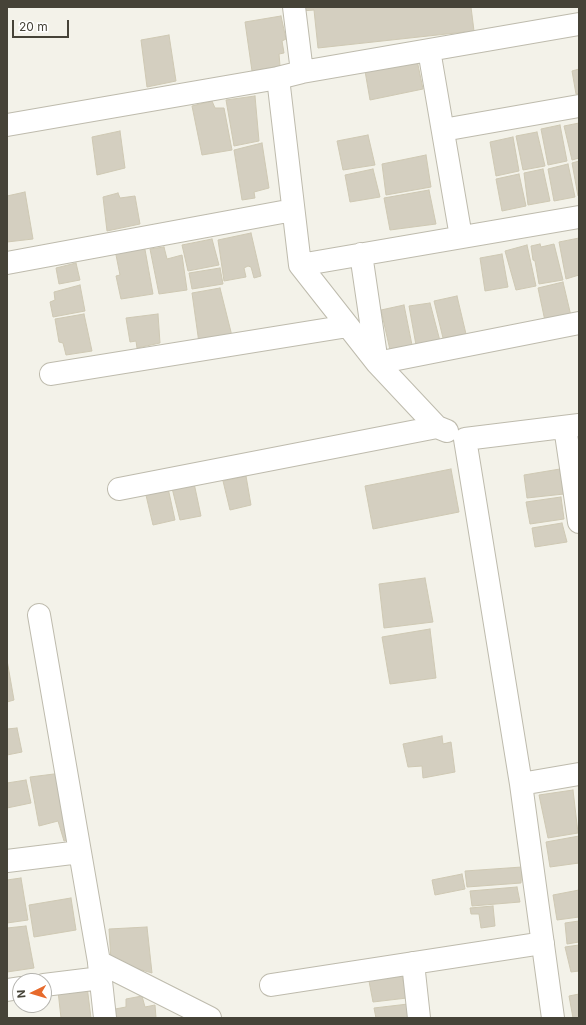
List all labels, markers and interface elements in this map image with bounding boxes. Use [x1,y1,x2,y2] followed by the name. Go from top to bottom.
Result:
[14,12,71,38] scale bar
[19,19,48,34] text: 20 m
[12,973,52,1013] north arrow
[14,989,28,999] text: N

